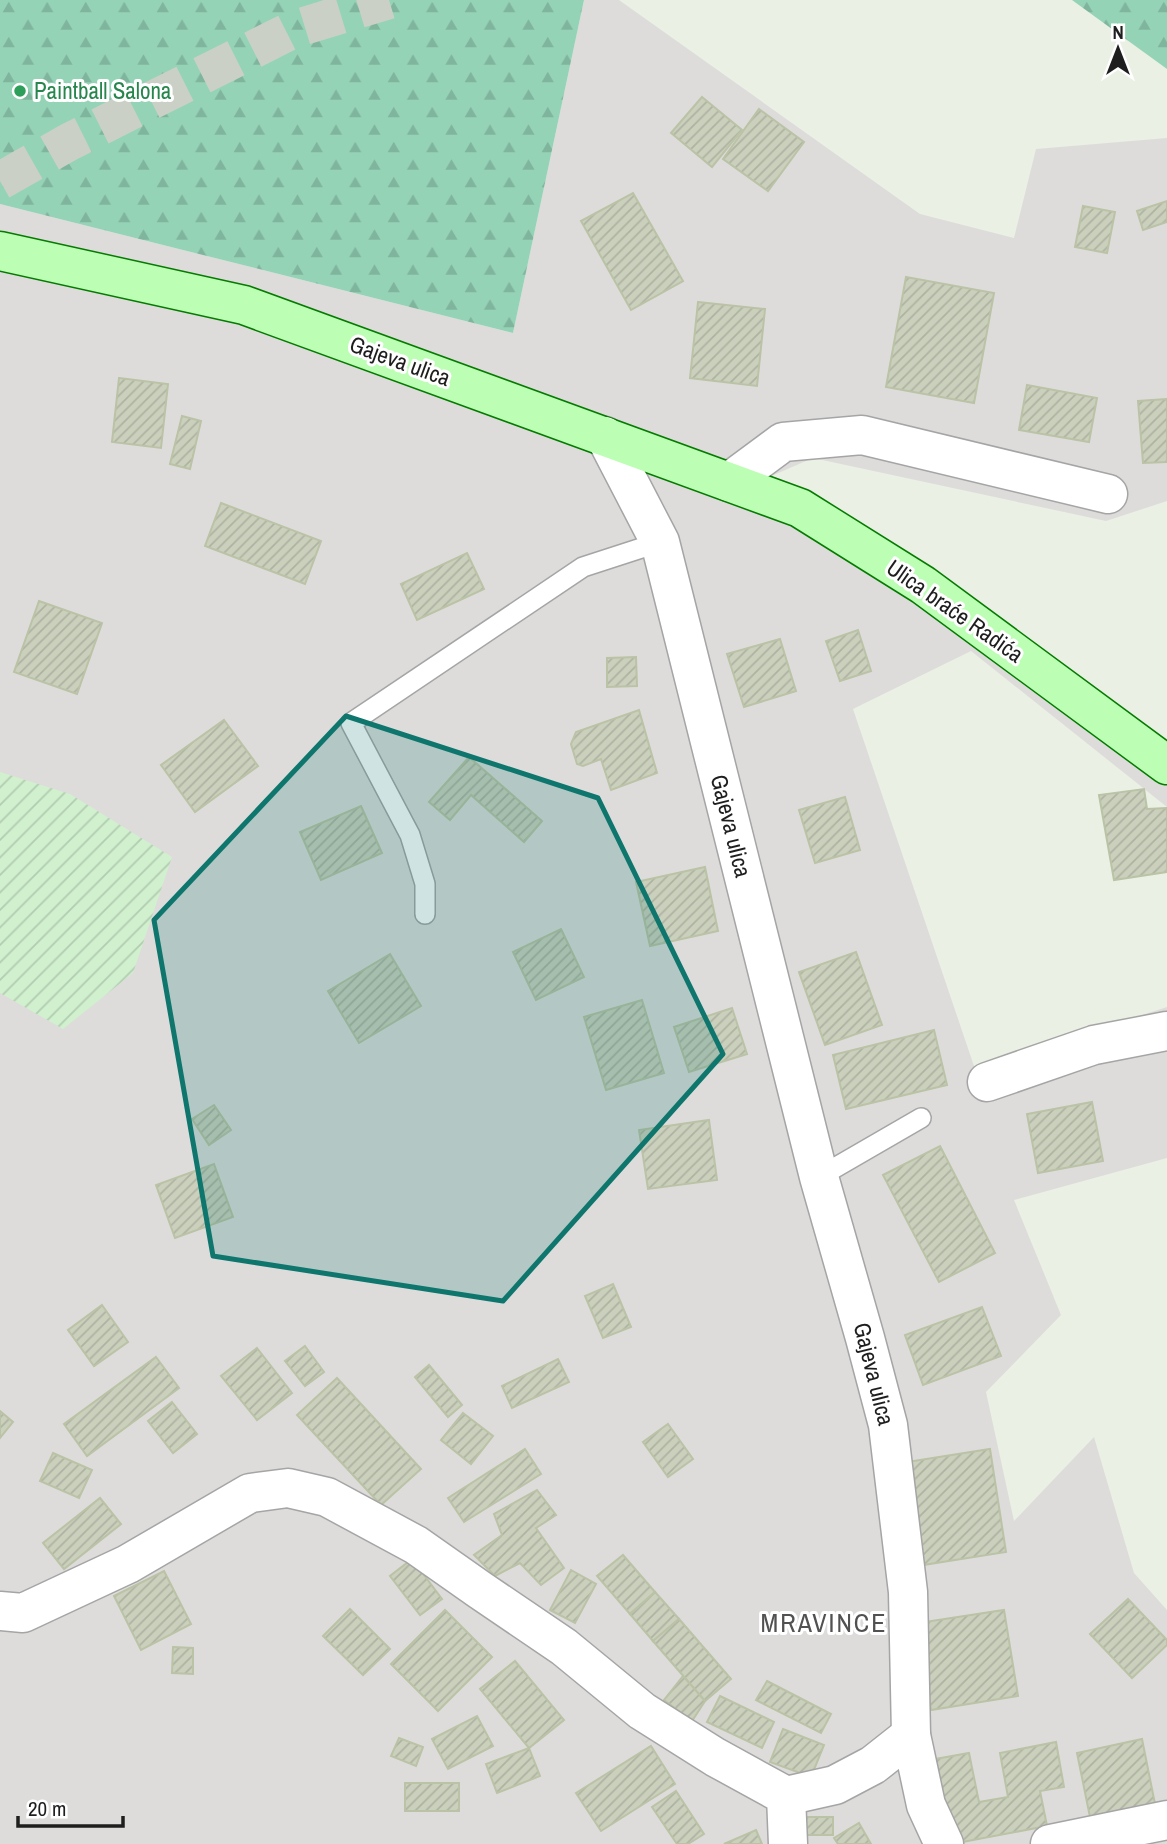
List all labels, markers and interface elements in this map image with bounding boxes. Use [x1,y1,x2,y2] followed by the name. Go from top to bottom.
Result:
[1083,14,1153,84] north arrow
[1112,19,1124,45] text: N
[34,75,172,106] place label: Paintball Salona
[12,83,28,99] marker: Paintball Salona
[346,328,455,393] street label: Gajeva ulica
[881,552,1030,670] street label: Ulica braće Radića
[704,771,759,881] street label: Gajeva ulica
[847,1319,902,1429] street label: Gajeva ulica
[761,1605,887,1640] district label: MRAVINCE
[18,1784,122,1828] scale bar
[28,1794,66,1823] text: 20 m

